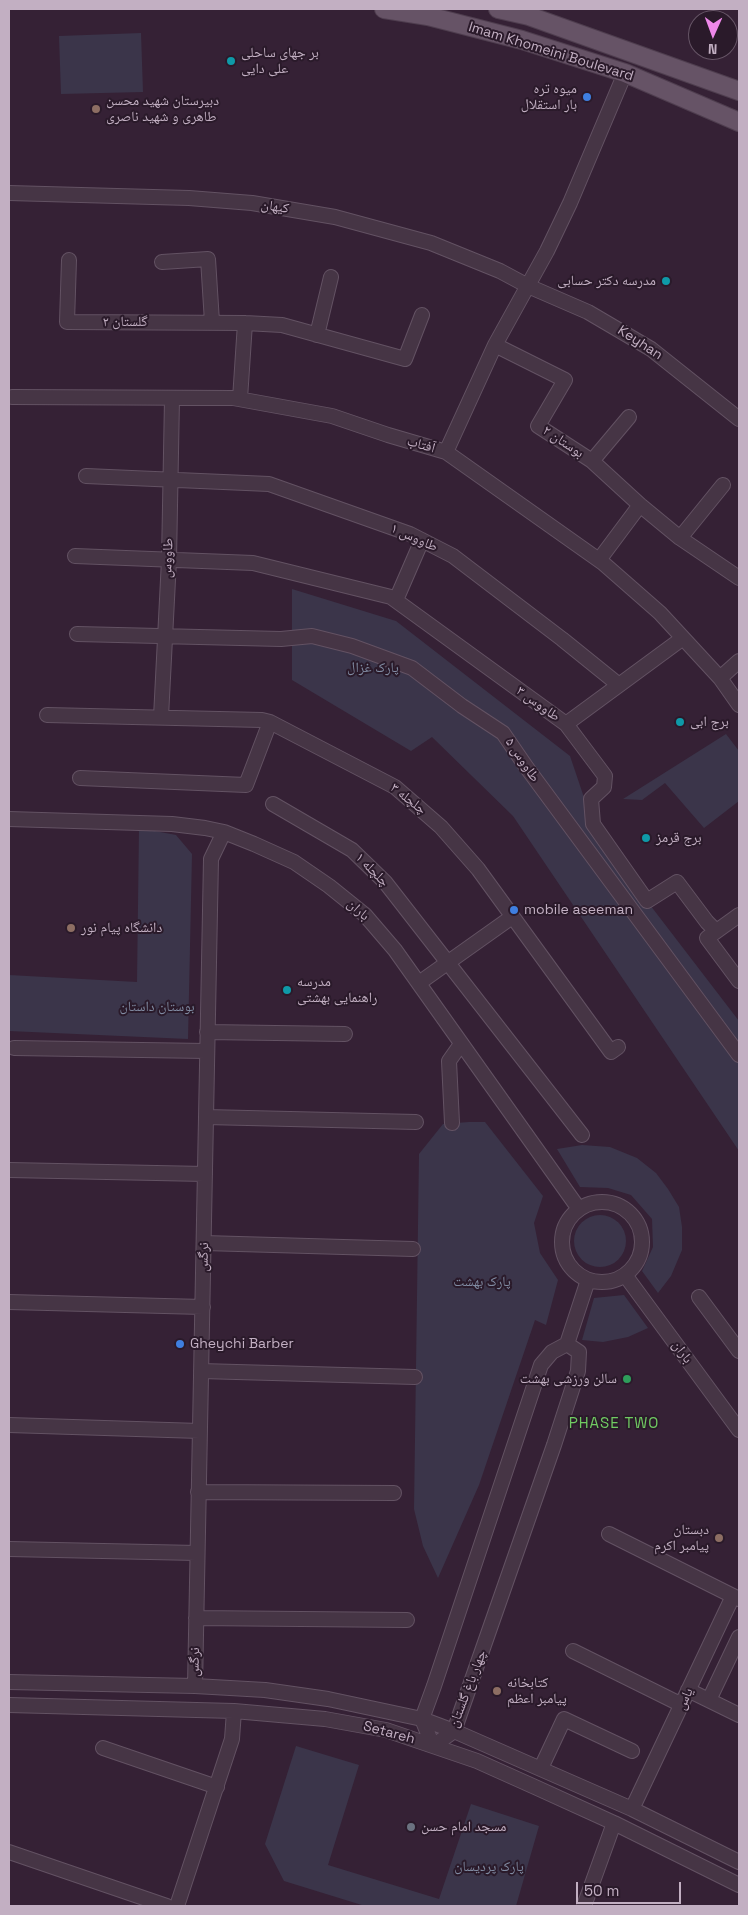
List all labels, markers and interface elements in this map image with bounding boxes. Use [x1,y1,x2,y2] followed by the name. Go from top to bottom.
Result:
[688,10,738,60] north arrow
[466,19,636,85] street label: Imam Khomeini Boulevard
[708,40,718,58] text: N
[241,45,319,78] place label: بر جهای ساحلی علی دایی
[225,55,237,67] marker: بر جهای ساحلی علی دایی
[521,81,577,114] place label: میوه تره بار استقلال
[581,91,593,103] marker: میوه تره بار استقلال
[106,93,219,125] place label: دبیرستان شهید محسن طاهری و شهید ناصری
[90,103,102,115] marker: دبیرستان شهید محسن طاهری و شهید ناصری
[260,197,290,217] street label: کیهان
[557,273,656,289] place label: مدرسه دکتر حسابی
[660,275,672,287] marker: مدرسه دکتر حسابی
[102,314,148,330] street label: گلستان ۲
[614,322,666,364] street label: Keyhan
[539,422,587,462] street label: بوستان ۲
[405,433,437,457] street label: آفتاب
[388,520,440,556] street label: طاووس ۱
[159,538,177,578] street label: طاووس
[347,660,399,676] park label: پارک غزال
[513,683,563,725] street label: طاووس ۳
[690,714,729,730] place label: برج ابی
[674,716,686,728] marker: برج ابی
[501,735,543,785] street label: طاووس ۵
[387,780,429,818] street label: چلچله ۳
[656,830,702,846] place label: برج قرمز
[640,832,652,844] marker: برج قرمز
[351,849,393,891] street label: چلچله ۱
[343,896,373,924] street label: باران
[524,902,633,918] place label: mobile aseeman
[508,904,520,916] marker: mobile aseeman
[81,920,162,936] place label: دانشگاه پیام نور
[65,922,77,934] marker: دانشگاه پیام نور
[297,974,377,1006] place label: مدرسه راهنمایی بهشتی
[281,984,293,996] marker: مدرسه راهنمایی بهشتی
[119,999,195,1015] park label: بوستان داستان
[195,1242,213,1272] street label: نرگس
[453,1274,511,1290] park label: پارک بهشت
[190,1336,294,1352] place label: Gheychi Barber
[668,1337,696,1367] street label: باران
[174,1338,186,1350] marker: Gheychi Barber
[520,1371,617,1387] place label: سالن ورزشی بهشت
[621,1373,633,1385] marker: سالن ورزشی بهشت
[568,1415,660,1433] district label: PHASE TWO
[654,1522,709,1554] place label: دبستان پیامبر اکرم
[713,1532,725,1544] marker: دبستان پیامبر اکرم
[186,1647,204,1677] street label: نرگس
[446,1648,490,1730] street label: چهار باغ گلستان
[507,1675,567,1708] place label: کتابخانه پیامبر اعظم
[491,1685,503,1697] marker: کتابخانه پیامبر اعظم
[673,1685,697,1713] street label: یاس
[361,1718,417,1748] street label: Setareh
[421,1819,506,1835] place label: مسجد امام حسن
[405,1821,417,1833] marker: مسجد امام حسن
[454,1859,524,1875] park label: پارک پردیسان
[578,1872,683,1904] scale bar
[584,1881,619,1900] text: 50 m

